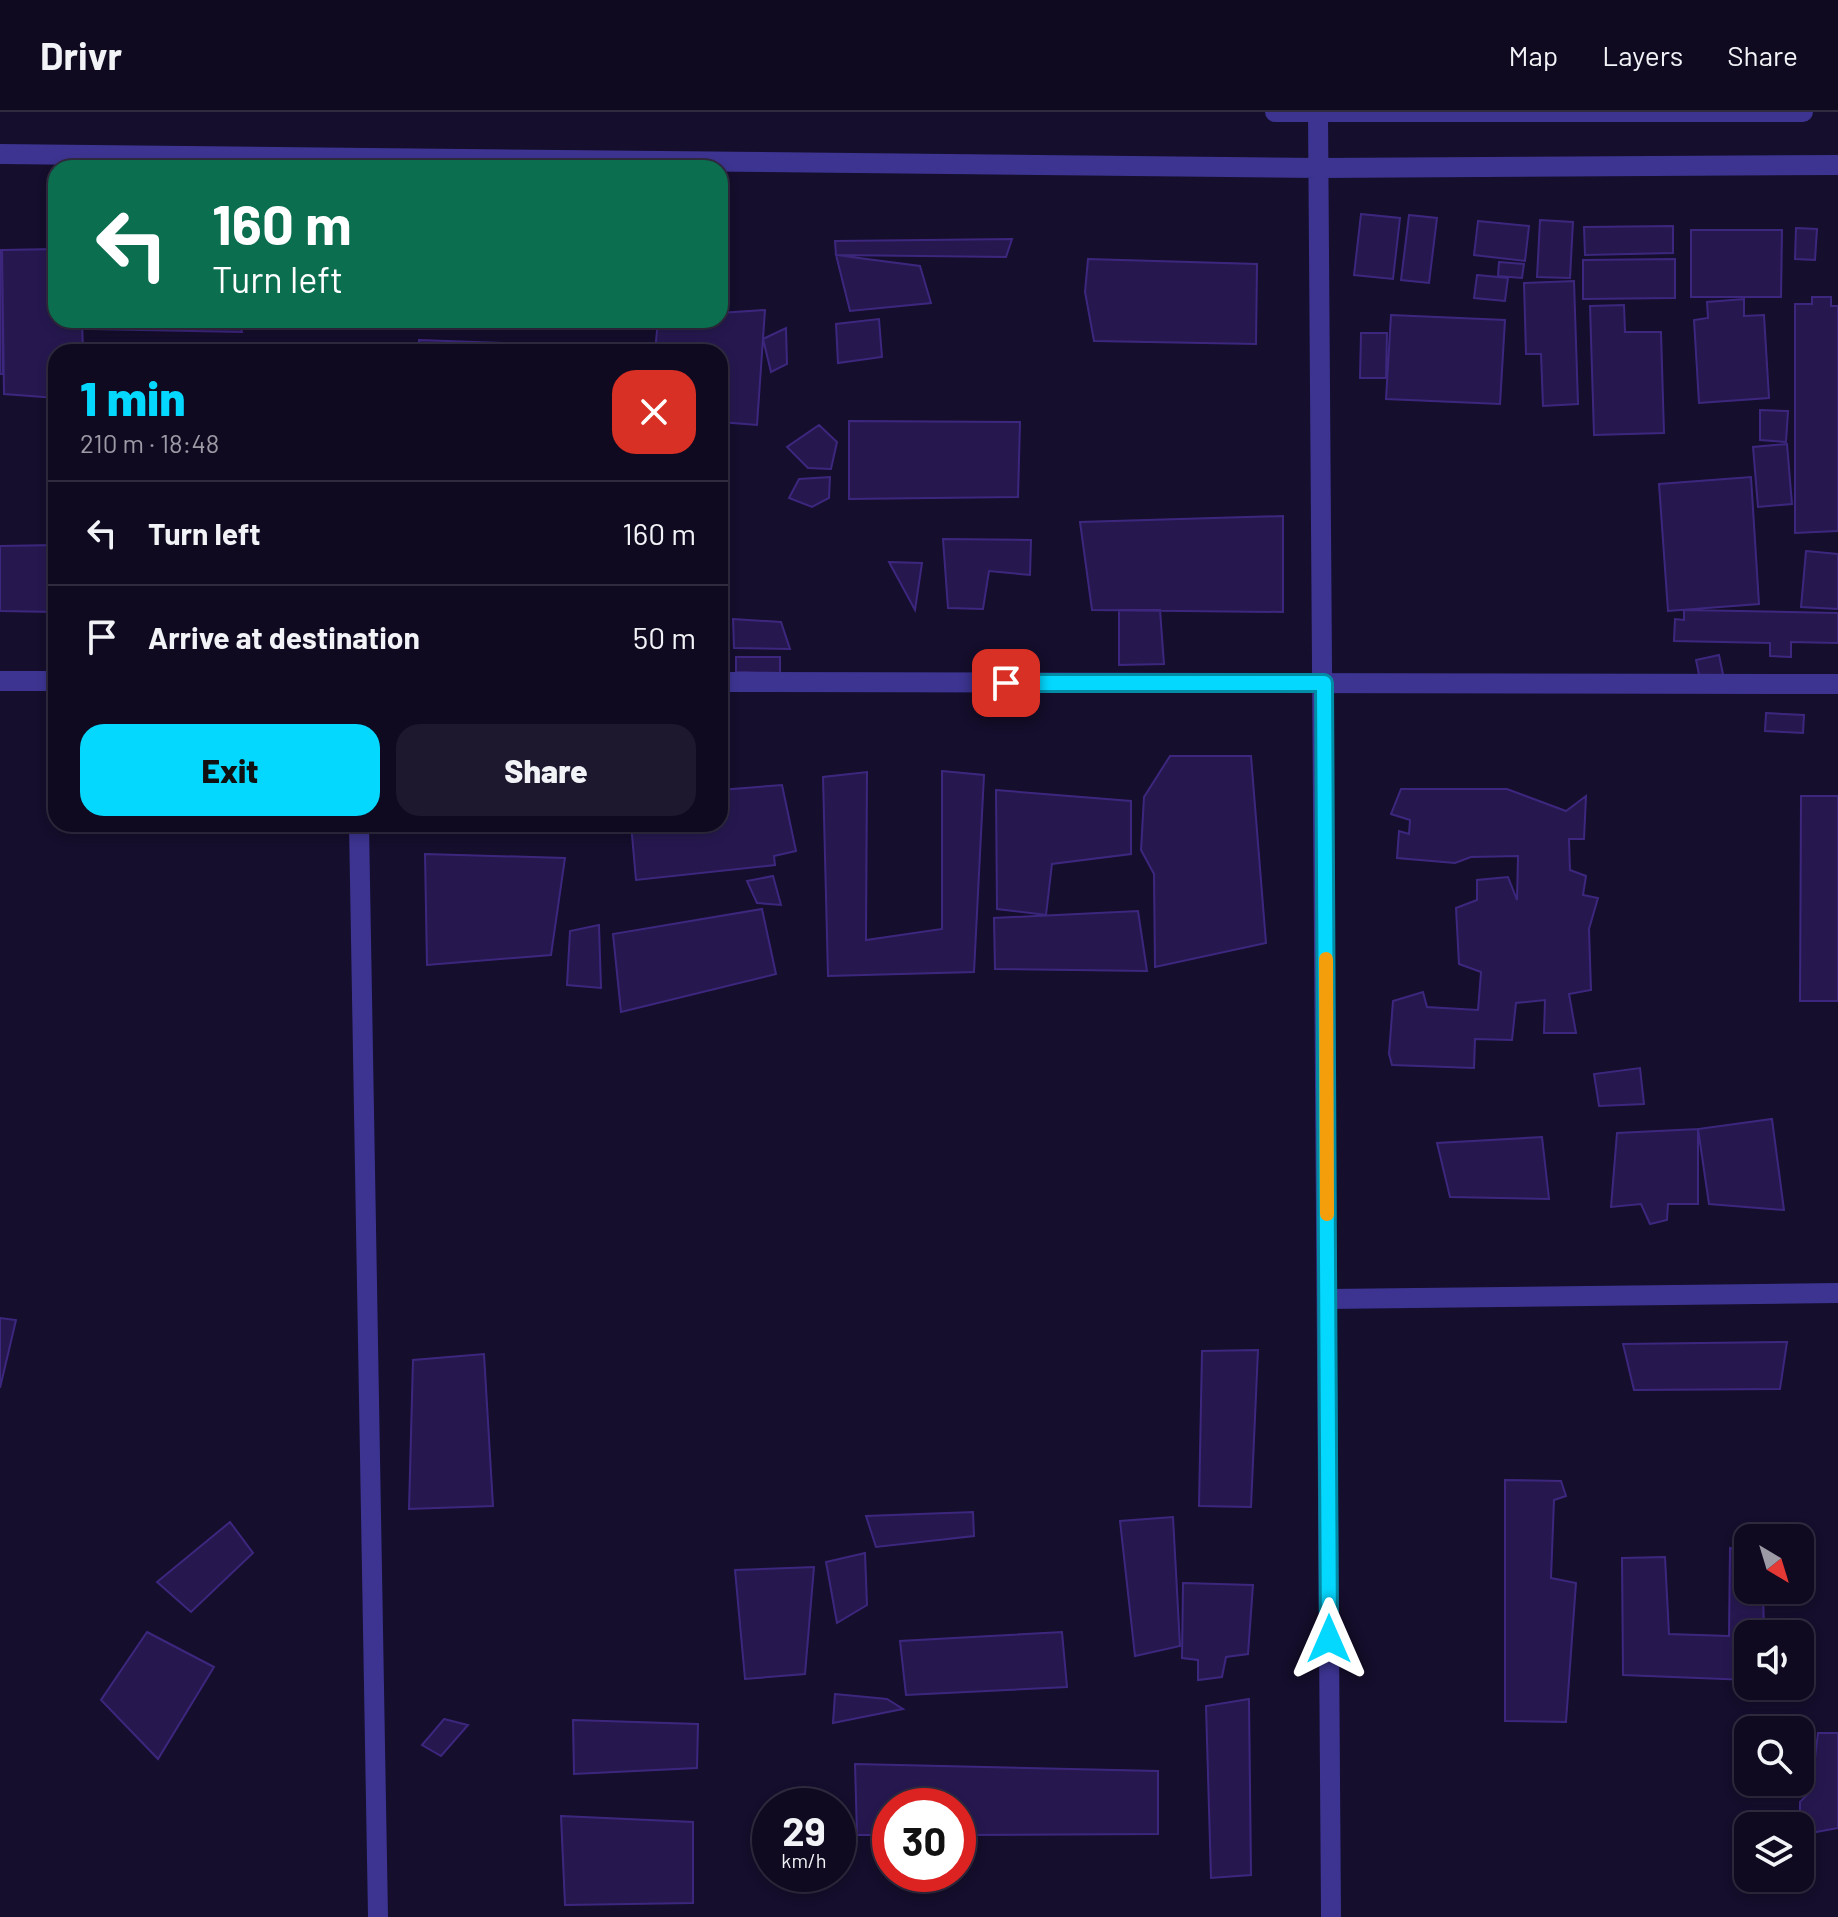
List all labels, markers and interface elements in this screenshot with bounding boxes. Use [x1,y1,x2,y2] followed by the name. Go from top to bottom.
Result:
[40,32,122,78] text: Drivr
[1508,38,1558,72] text: Map
[1602,38,1683,72] text: Layers
[1727,38,1798,72] text: Share
[212,189,352,256] text: 160 m
[80,192,184,296] icon: left
[212,257,343,300] text: Turn left
[80,368,186,426] text: 1 min
[612,370,696,454] button: close
[80,427,219,458] text: 210 m · 18:48
[80,511,124,555] icon: left
[148,515,261,551] text: Turn left
[622,515,696,551] text: 160 m
[80,615,124,659] icon: arrive
[148,619,420,655] text: Arrive at destination
[633,619,696,655] text: 50 m
[972,649,1040,717] pin
[984,661,1028,705] icon: arrive
[80,724,380,816] button: Exit
[396,724,696,816] button: Share
[1734,1524,1814,1604] north arrow
[1734,1524,1814,1892] map controls
[1287,1597,1371,1681] position arrow
[1734,1620,1814,1700] button: sound
[1734,1716,1814,1796] button: search
[872,1788,976,1892] speed limit sign: 30
[782,1806,826,1854] text: 29
[1734,1812,1814,1892] button: layers
[781,1848,827,1872] text: km/h

